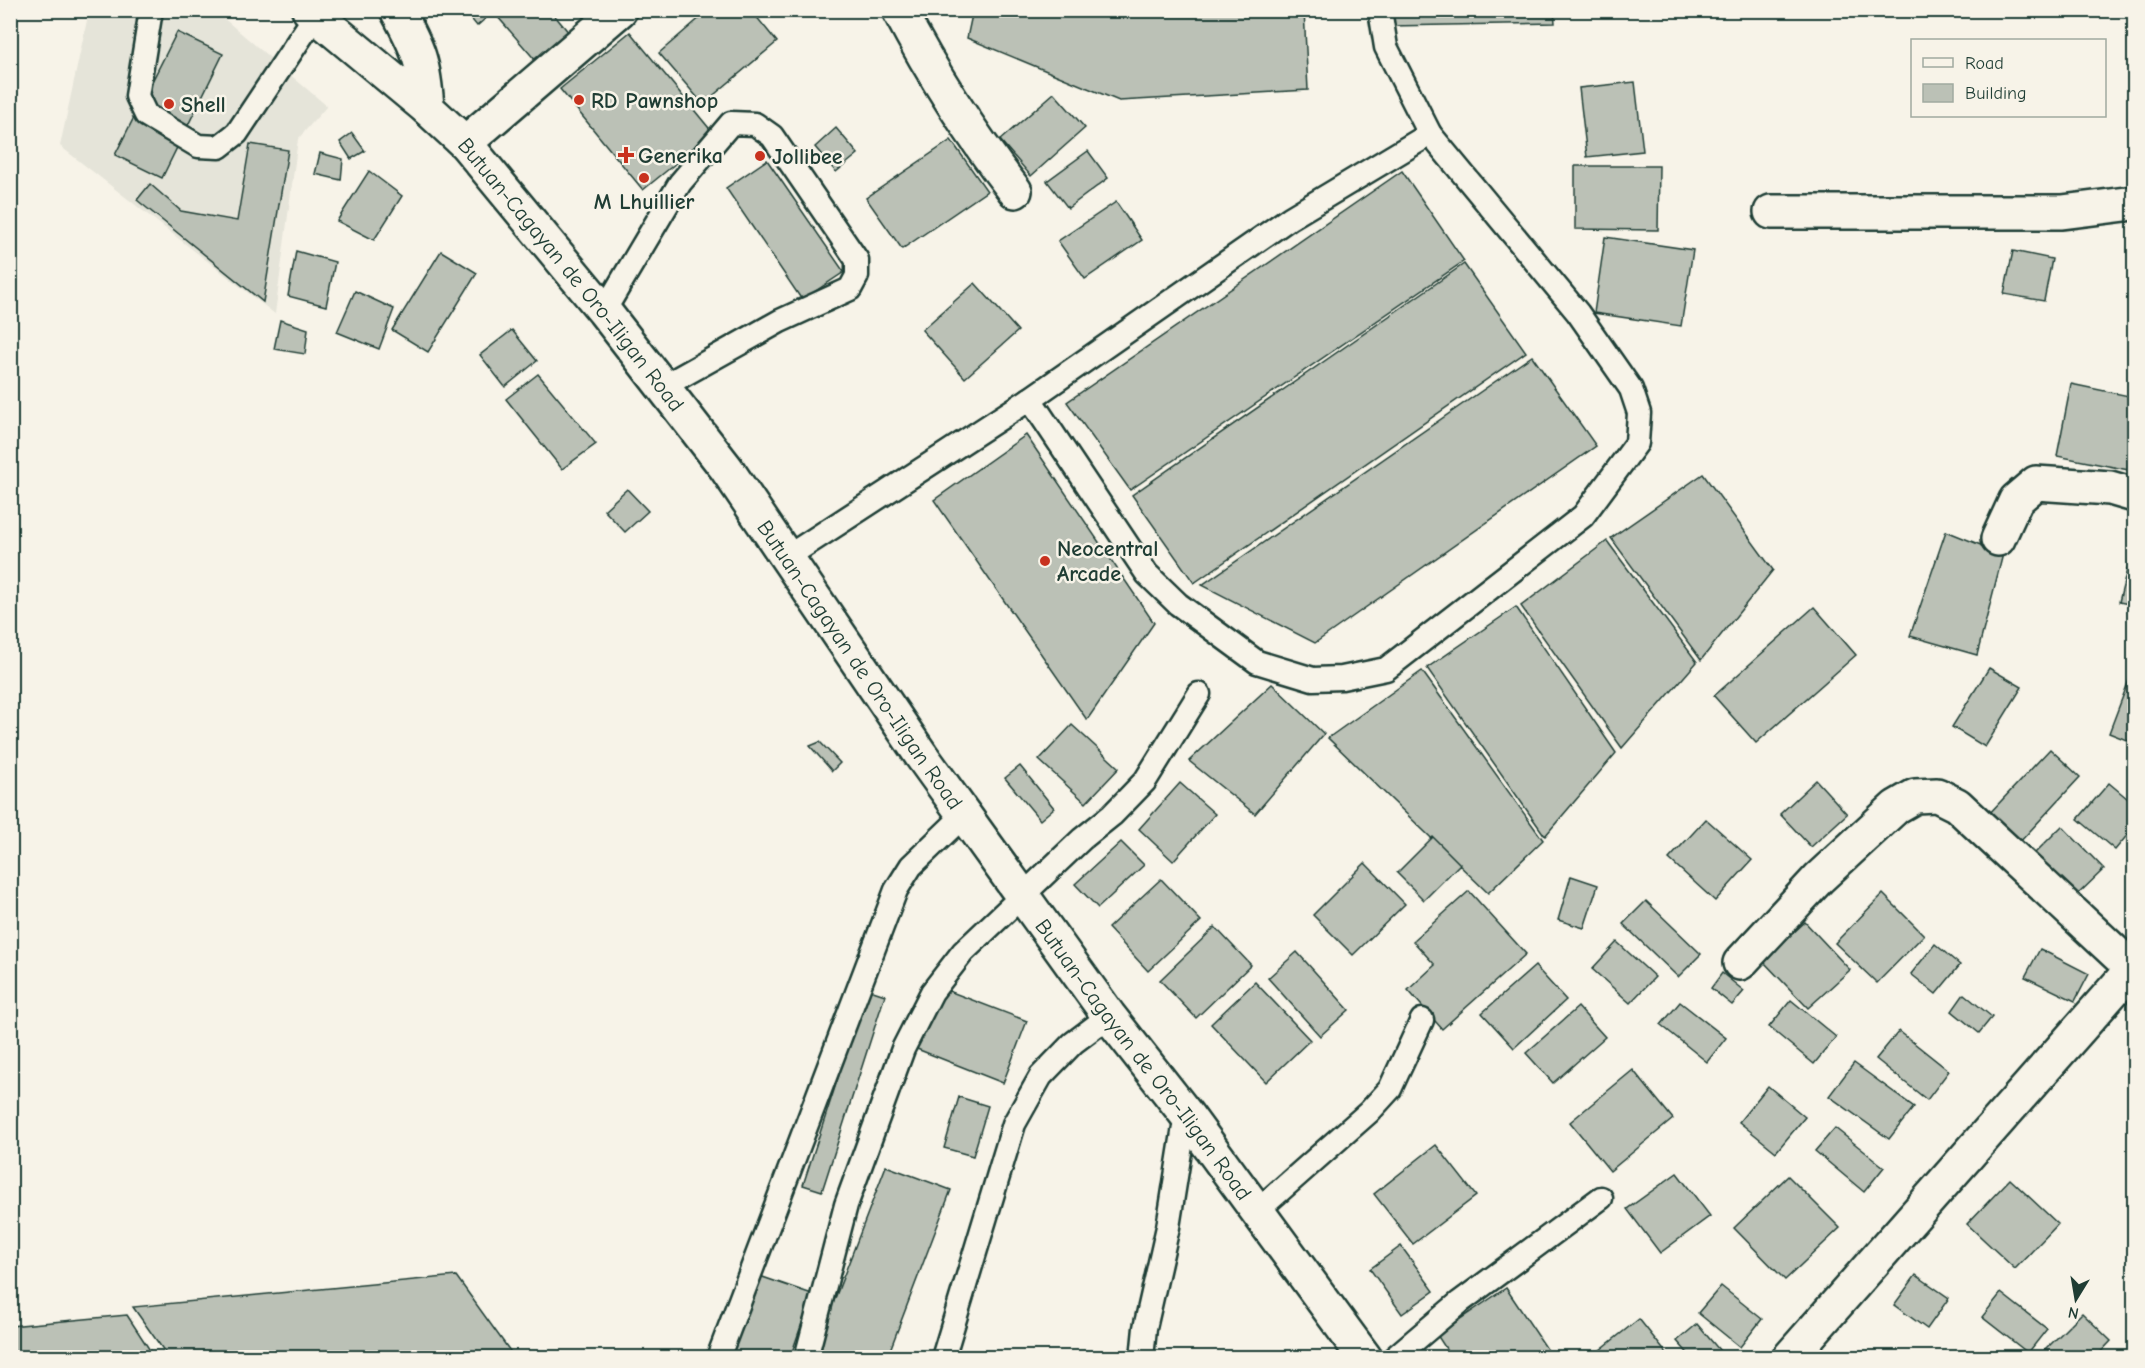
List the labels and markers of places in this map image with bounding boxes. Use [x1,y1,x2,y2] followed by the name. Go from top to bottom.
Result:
[591,88,718,114] place label: RD Pawnshop
[181,92,226,118] place label: Shell
[572,93,586,107] marker: RD Pawnshop
[162,97,176,111] marker: Shell
[638,143,723,169] place label: Generika
[772,144,843,170] place label: Jollibee
[619,148,633,162] marker: Generika
[753,149,767,163] marker: Jollibee
[637,171,651,185] marker: M Lhuillier
[594,189,694,215] place label: M Lhuillier
[1057,536,1158,587] place label: Neocentral Arcade
[1038,554,1052,568] marker: Neocentral Arcade

